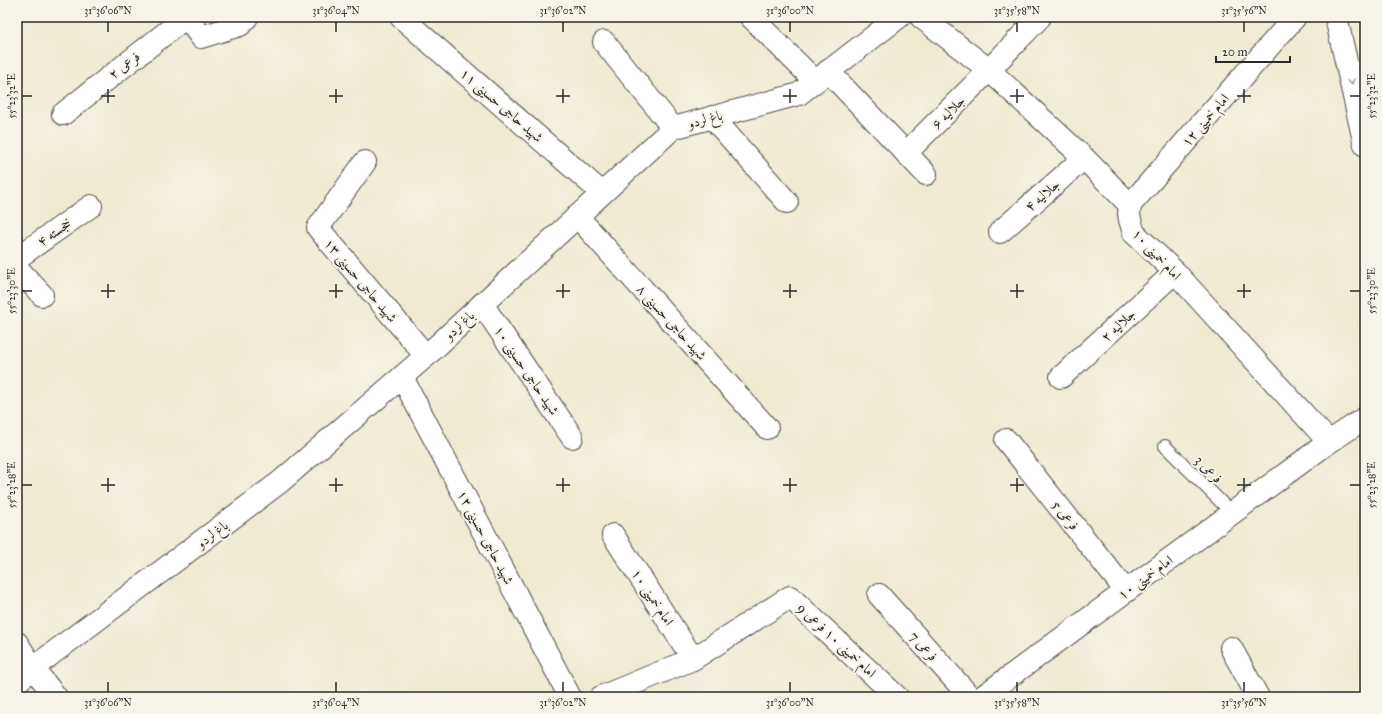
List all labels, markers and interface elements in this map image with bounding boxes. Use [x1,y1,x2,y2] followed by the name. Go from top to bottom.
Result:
[84,5,132,17] text: 31°36'06"N
[312,5,360,17] text: 31°36'04"N
[539,5,587,17] text: 31°36'02"N
[766,5,814,17] text: 31°36'00"N
[994,5,1040,17] text: 31°35'58"N
[1221,5,1267,17] text: 31°35'56"N
[1216,38,1290,64] scale bar
[1222,45,1248,59] text: 20 m
[105,48,143,83] street label: فرعی ۲
[456,65,547,147] street label: شهید حاجی حسینی ۱۱
[6,73,18,119] text: 55°23'32"E
[1366,73,1378,119] text: 55°23'32"E
[1347,79,1355,86] one-way arrow
[1178,90,1236,153] street label: امام خمینی ۱۲
[928,92,969,133] street label: جلالیه ۶
[684,107,726,136] street label: باغ لردو
[1021,176,1063,215] street label: جلالیه ۴
[34,215,75,250] street label: خجسته ۴
[1126,225,1185,286] street label: امام خمینی ۱۰
[320,235,401,327] street label: شهید حاجی حسینی ۱۳
[6,268,18,314] text: 55°23'30"E
[1366,268,1378,314] text: 55°23'30"E
[632,281,710,365] street label: شهید حاجی حسینی ۸
[1098,305,1139,345] street label: جلالیه ۲
[439,307,480,347] street label: باغ لردو
[490,322,563,419] street label: شهید حاجی حسینی ۱۰
[1191,452,1226,487] street label: فرعی 3
[6,462,18,508] text: 55°23'28"E
[1366,462,1378,508] text: 55°23'28"E
[453,487,518,588] street label: شهید حاجی حسینی ۱۲
[1048,497,1083,534] street label: فرعی 5
[191,517,234,555] street label: باغ لردو
[1114,552,1179,606] street label: امام خمینی ۱۰
[625,566,677,631] street label: امام خمینی ۱۰
[791,599,880,684] street label: امام خمینی ۱۰ فرعی 9
[906,628,941,665] street label: فرعی 7
[84,697,132,709] text: 31°36'06"N
[312,697,360,709] text: 31°36'04"N
[539,697,587,709] text: 31°36'02"N
[766,697,814,709] text: 31°36'00"N
[994,697,1040,709] text: 31°35'58"N
[1221,697,1267,709] text: 31°35'56"N

